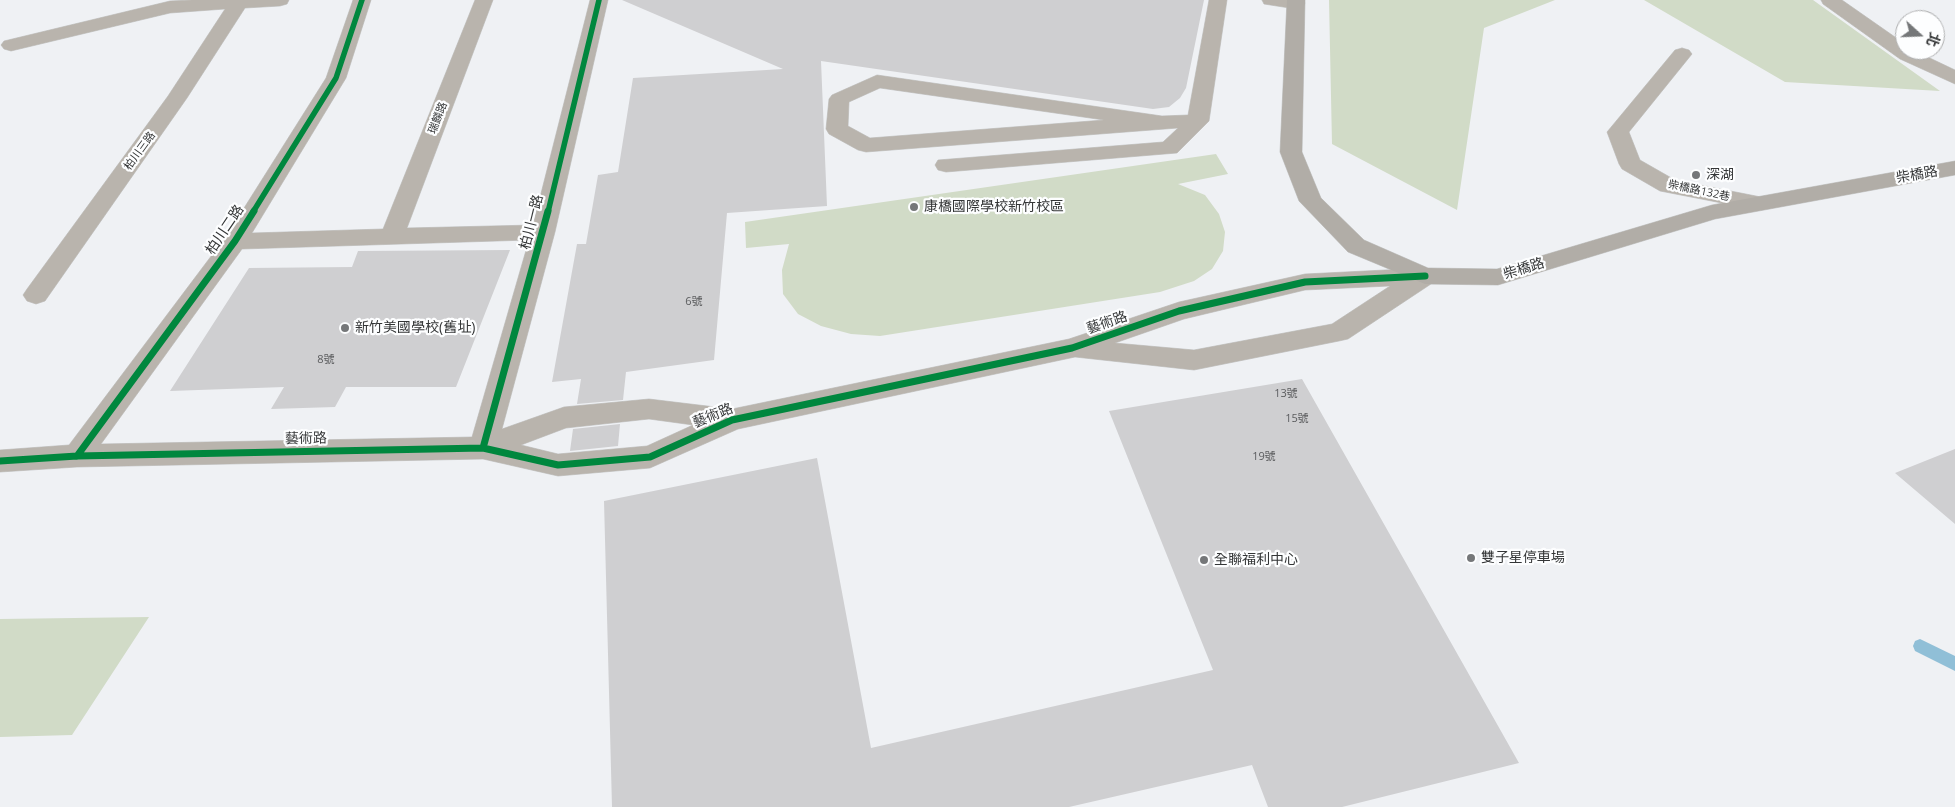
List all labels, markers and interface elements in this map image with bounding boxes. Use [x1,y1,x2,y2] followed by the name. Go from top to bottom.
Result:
[1895,10,1945,60] north arrow
[1922,30,1945,50] text: 北
[426,100,450,136] street label: 瑞麟路
[122,129,158,173] street label: 柏川三路
[1895,163,1939,187] street label: 柴橋路
[1706,167,1734,183] place label: 深湖
[1690,169,1702,181] marker: 深湖
[1667,178,1731,204] street label: 柴橋路132巷
[517,193,547,251] street label: 柏川一路
[924,199,1064,215] place label: 康橋國際學校新竹校區
[908,201,920,213] marker: 康橋國際學校新竹校區
[202,202,248,258] street label: 柏川二路
[1501,255,1547,283] street label: 柴橋路
[685,295,703,309] house number: 6號
[1084,308,1130,338] street label: 藝術路
[355,320,475,336] place label: 新竹美國學校(舊址)
[339,322,351,334] marker: 新竹美國學校(舊址)
[317,353,335,367] house number: 8號
[1274,387,1298,401] house number: 13號
[690,400,736,432] street label: 藝術路
[1285,412,1309,426] house number: 15號
[285,430,327,448] street label: 藝術路
[1252,450,1276,464] house number: 19號
[1481,550,1565,566] place label: 雙子星停車場
[1214,552,1298,568] place label: 全聯福利中心
[1465,552,1477,564] marker: 雙子星停車場
[1198,554,1210,566] marker: 全聯福利中心

